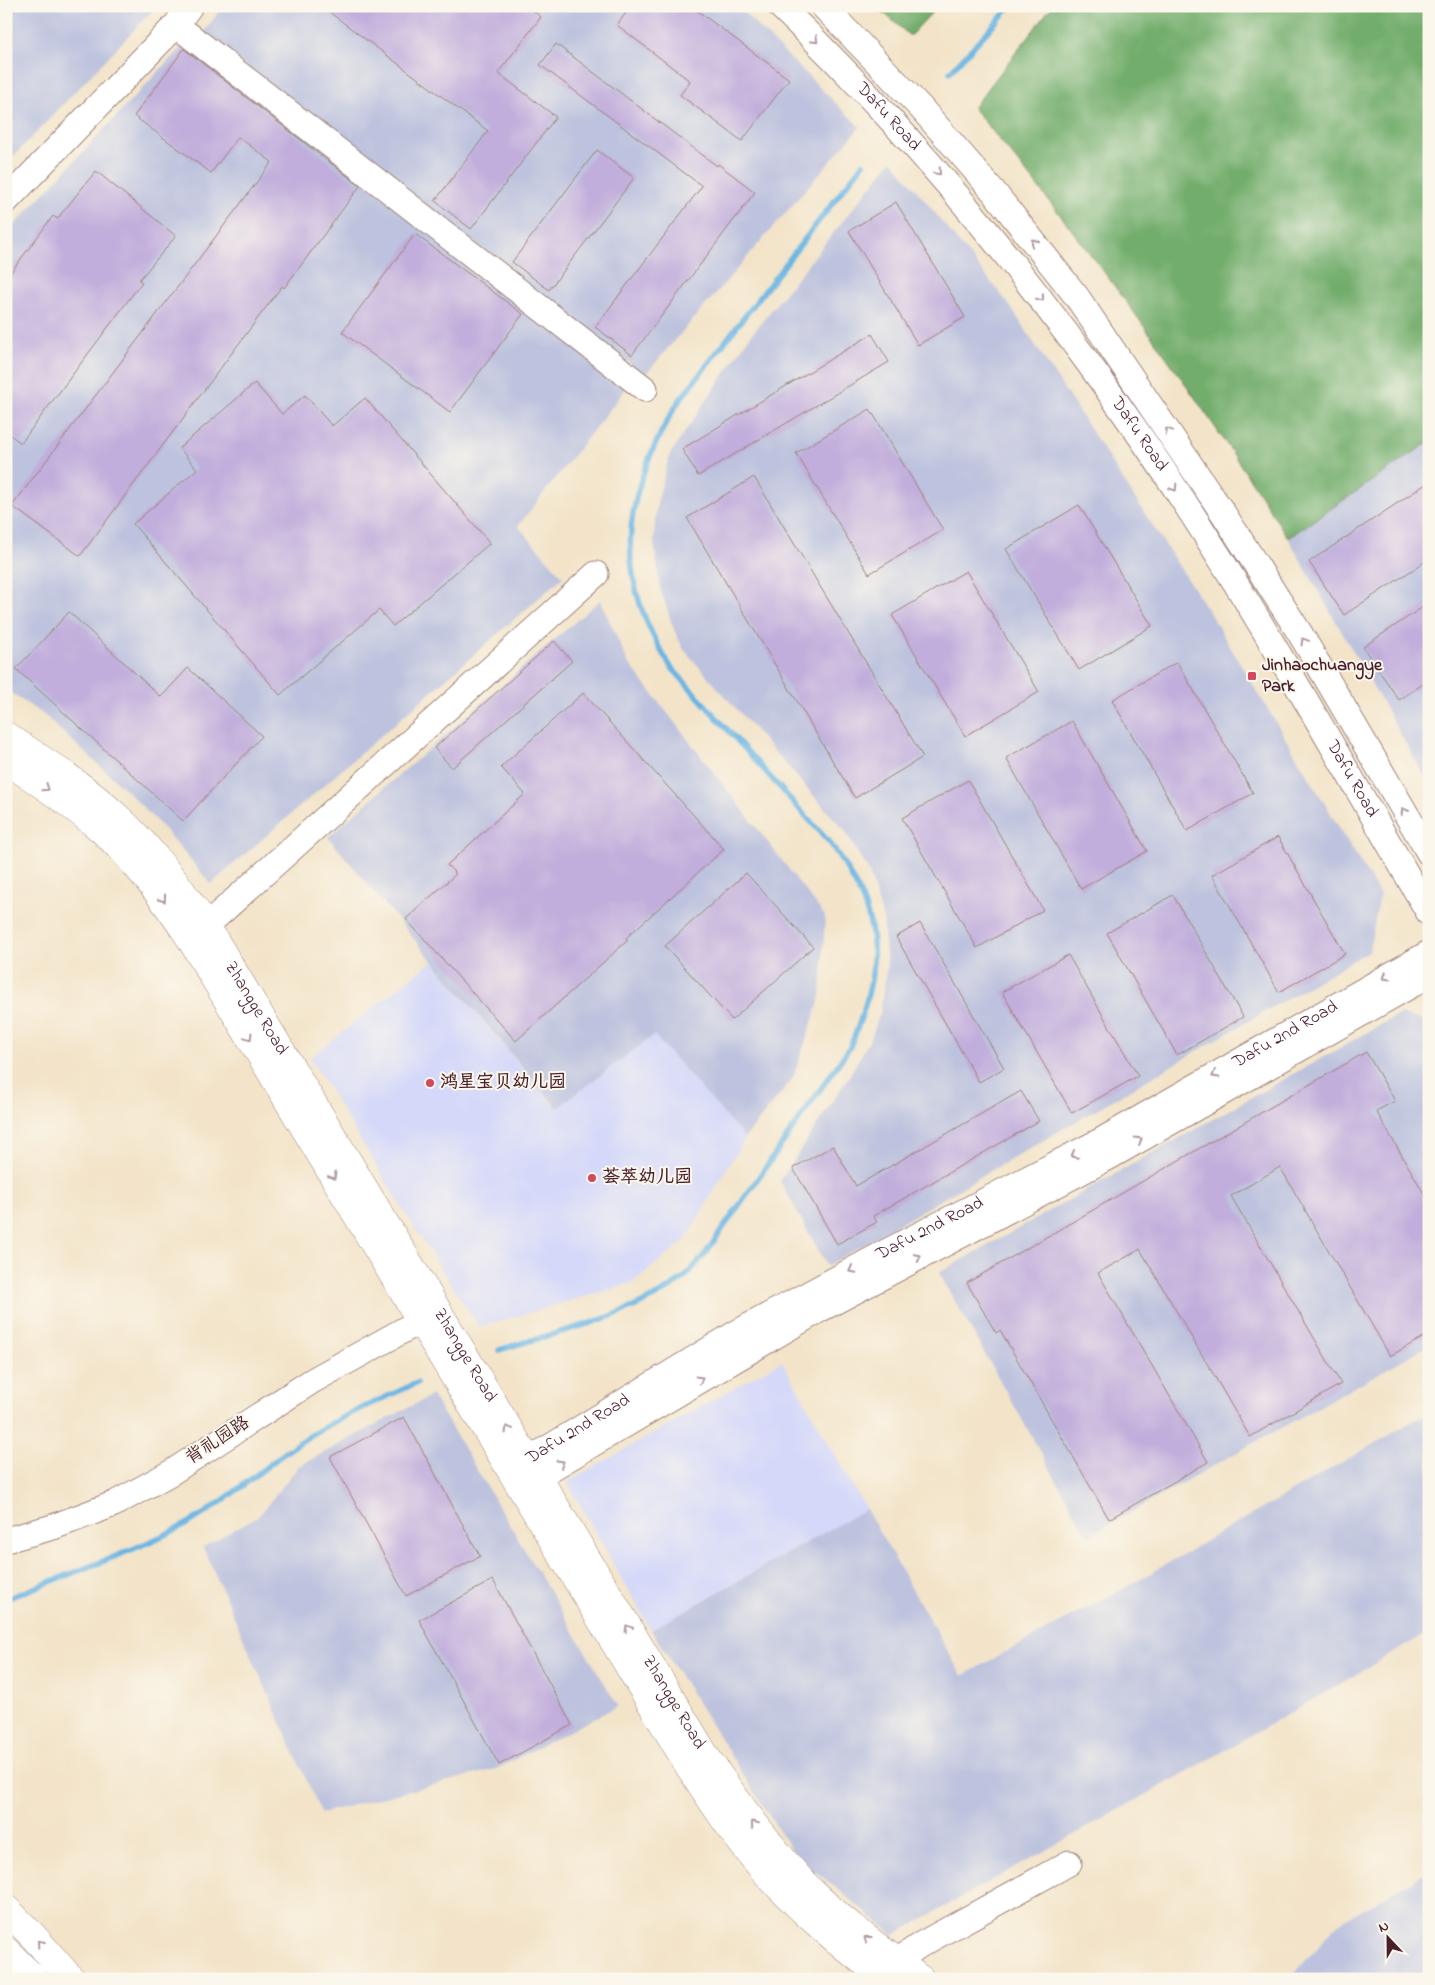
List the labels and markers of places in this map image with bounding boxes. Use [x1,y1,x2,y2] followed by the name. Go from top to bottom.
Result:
[1262,653,1383,700] place label: Jinhaochuangye Park
[1246,670,1258,682] marker: Jinhaochuangye Park
[440,1070,566,1096] place label: 鸿星宝贝幼儿园
[424,1077,436,1089] marker: 鸿星宝贝幼儿园
[602,1165,692,1191] place label: 荟萃幼儿园
[586,1172,598,1184] marker: 荟萃幼儿园

